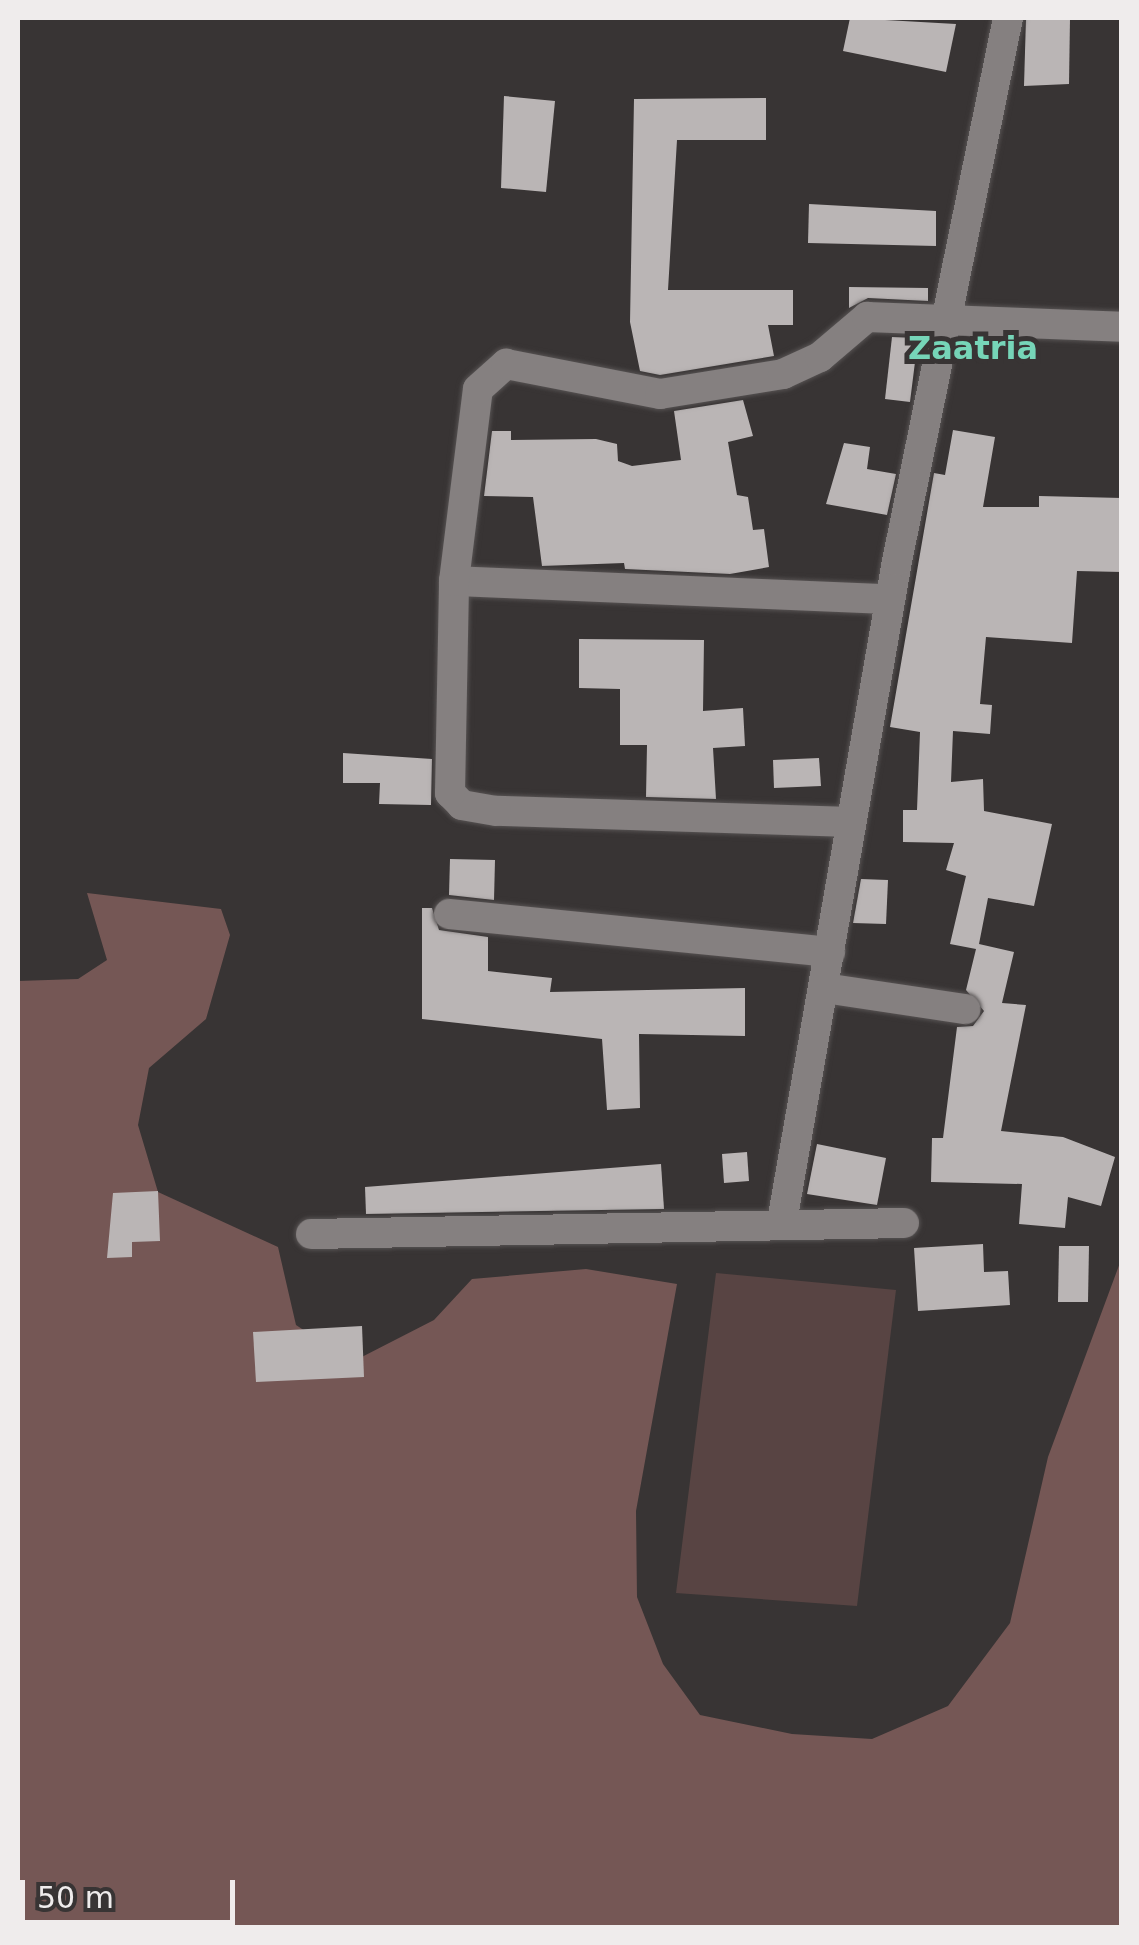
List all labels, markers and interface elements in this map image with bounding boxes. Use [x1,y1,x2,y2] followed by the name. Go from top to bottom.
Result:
[908,329,1038,367] district label: Zaatria
[25,1860,240,1922] scale bar
[37,1880,114,1915] text: 50 m

